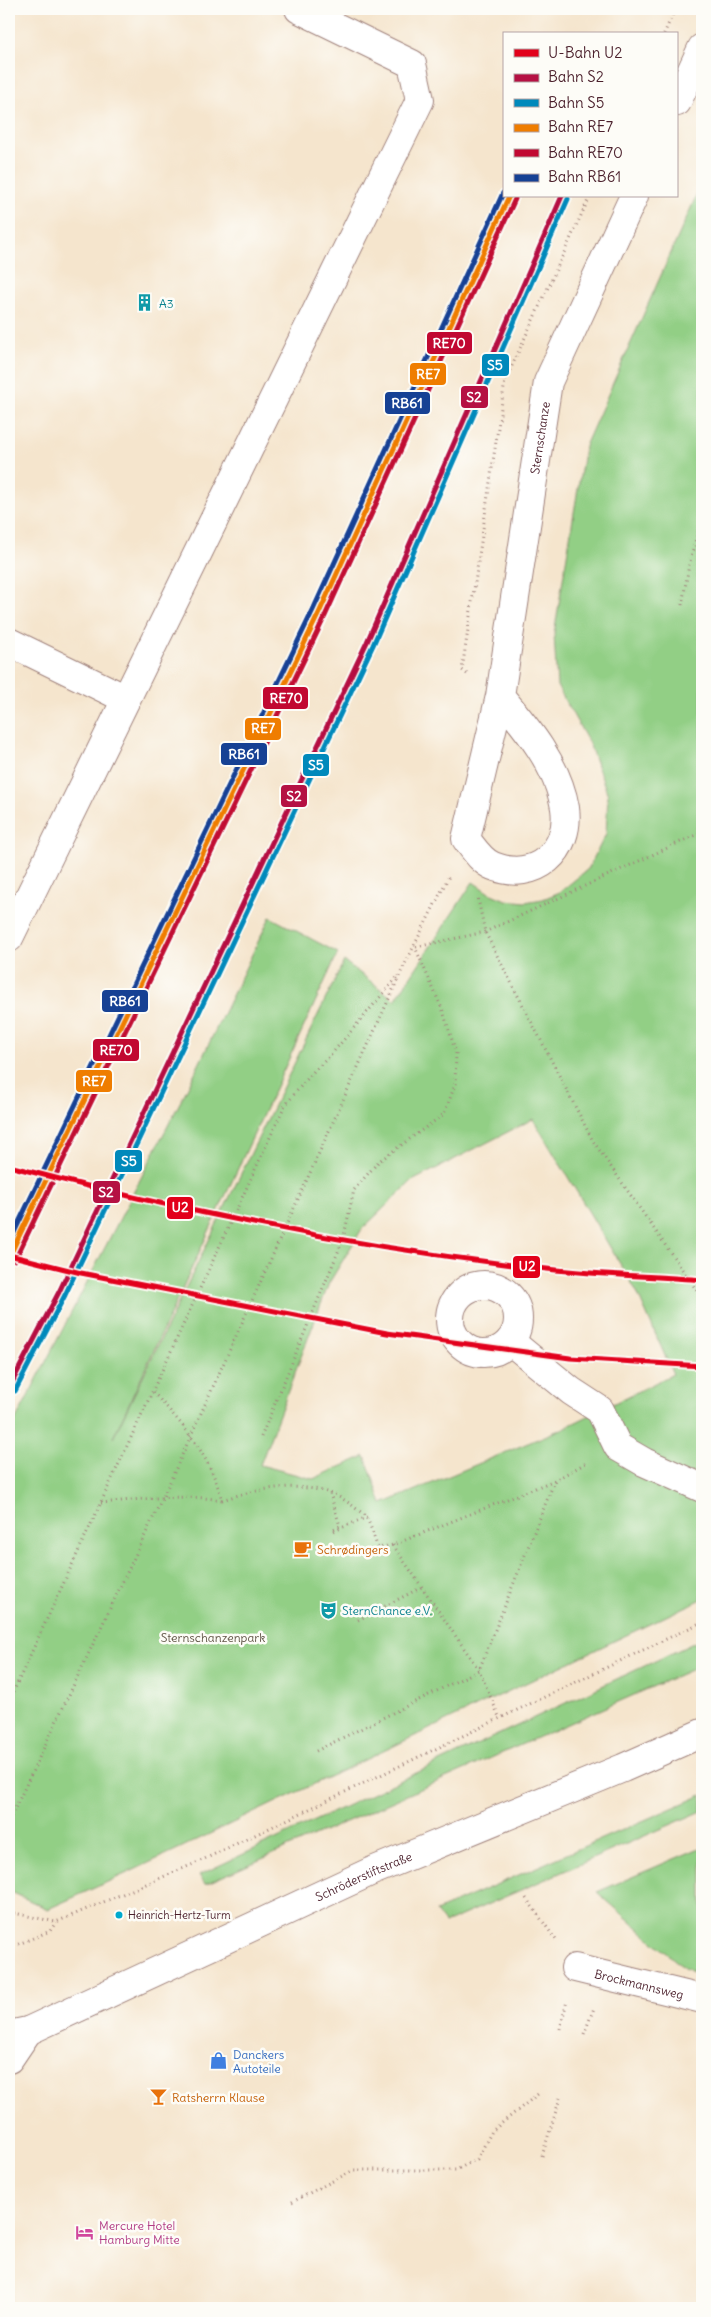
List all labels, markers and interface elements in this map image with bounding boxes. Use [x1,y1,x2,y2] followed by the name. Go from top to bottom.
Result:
[503,32,678,198] legend
[548,43,622,62] text: U-Bahn U2
[548,67,604,86] text: Bahn S2
[548,93,604,112] text: Bahn S5
[548,117,613,136] text: Bahn RE7
[548,143,623,162] text: Bahn RE70
[548,167,621,186] text: Bahn RB61
[135,293,155,313] building icon: A3
[159,296,174,311] place label: A3
[426,331,473,355] line badge: RE70
[432,334,466,352] text: RE70
[481,353,510,377] line badge: S5
[487,356,503,374] text: S5
[409,362,447,386] line badge: RE7
[416,365,440,383] text: RE7
[460,385,489,409] line badge: S2
[466,388,482,406] text: S2
[384,391,431,415] line badge: RB61
[391,394,423,412] text: RB61
[527,401,552,475] street label: Sternschanze
[262,686,309,710] line badge: RE70
[269,689,303,707] text: RE70
[244,717,282,741] line badge: RE7
[251,719,275,737] text: RE7
[220,742,268,766] line badge: RB61
[228,745,260,763] text: RB61
[302,753,330,777] line badge: S5
[308,756,324,774] text: S5
[280,784,308,808] line badge: S2
[286,787,302,805] text: S2
[101,989,149,1013] line badge: RB61
[109,992,141,1010] text: RB61
[92,1038,140,1062] line badge: RE70
[99,1041,133,1059] text: RE70
[75,1069,113,1093] line badge: RE7
[82,1072,106,1090] text: RE7
[114,1149,143,1173] line badge: S5
[121,1152,137,1170] text: S5
[92,1180,121,1204] line badge: S2
[98,1183,114,1201] text: S2
[166,1196,194,1220] line badge: U2
[171,1198,189,1216] text: U2
[512,1255,541,1279] line badge: U2
[518,1257,536,1275] text: U2
[293,1539,313,1559] cafe icon: Schrødingers
[317,1542,388,1557] place label: Schrødingers
[318,1600,338,1620] theatre icon: SternChance e.V.
[342,1603,432,1618] place label: SternChance e.V.
[161,1630,265,1645] park label: Sternschanzenpark
[313,1848,414,1904] street label: Schröderstiftstraße
[128,1908,231,1922] place label: Heinrich-Hertz-Turm
[114,1910,124,1920] marker: Heinrich-Hertz-Turm
[593,1966,685,2002] street label: Brockmannsweg
[233,2047,284,2076] place label: Danckers Autoteile
[209,2051,229,2071] shop icon: Danckers Autoteile
[148,2087,168,2107] bar icon: Ratsherrn Klause
[172,2090,265,2105] place label: Ratsherrn Klause
[99,2218,180,2247] place label: Mercure Hotel Hamburg Mitte
[75,2222,95,2242] hotel icon: Mercure Hotel Hamburg Mitte

